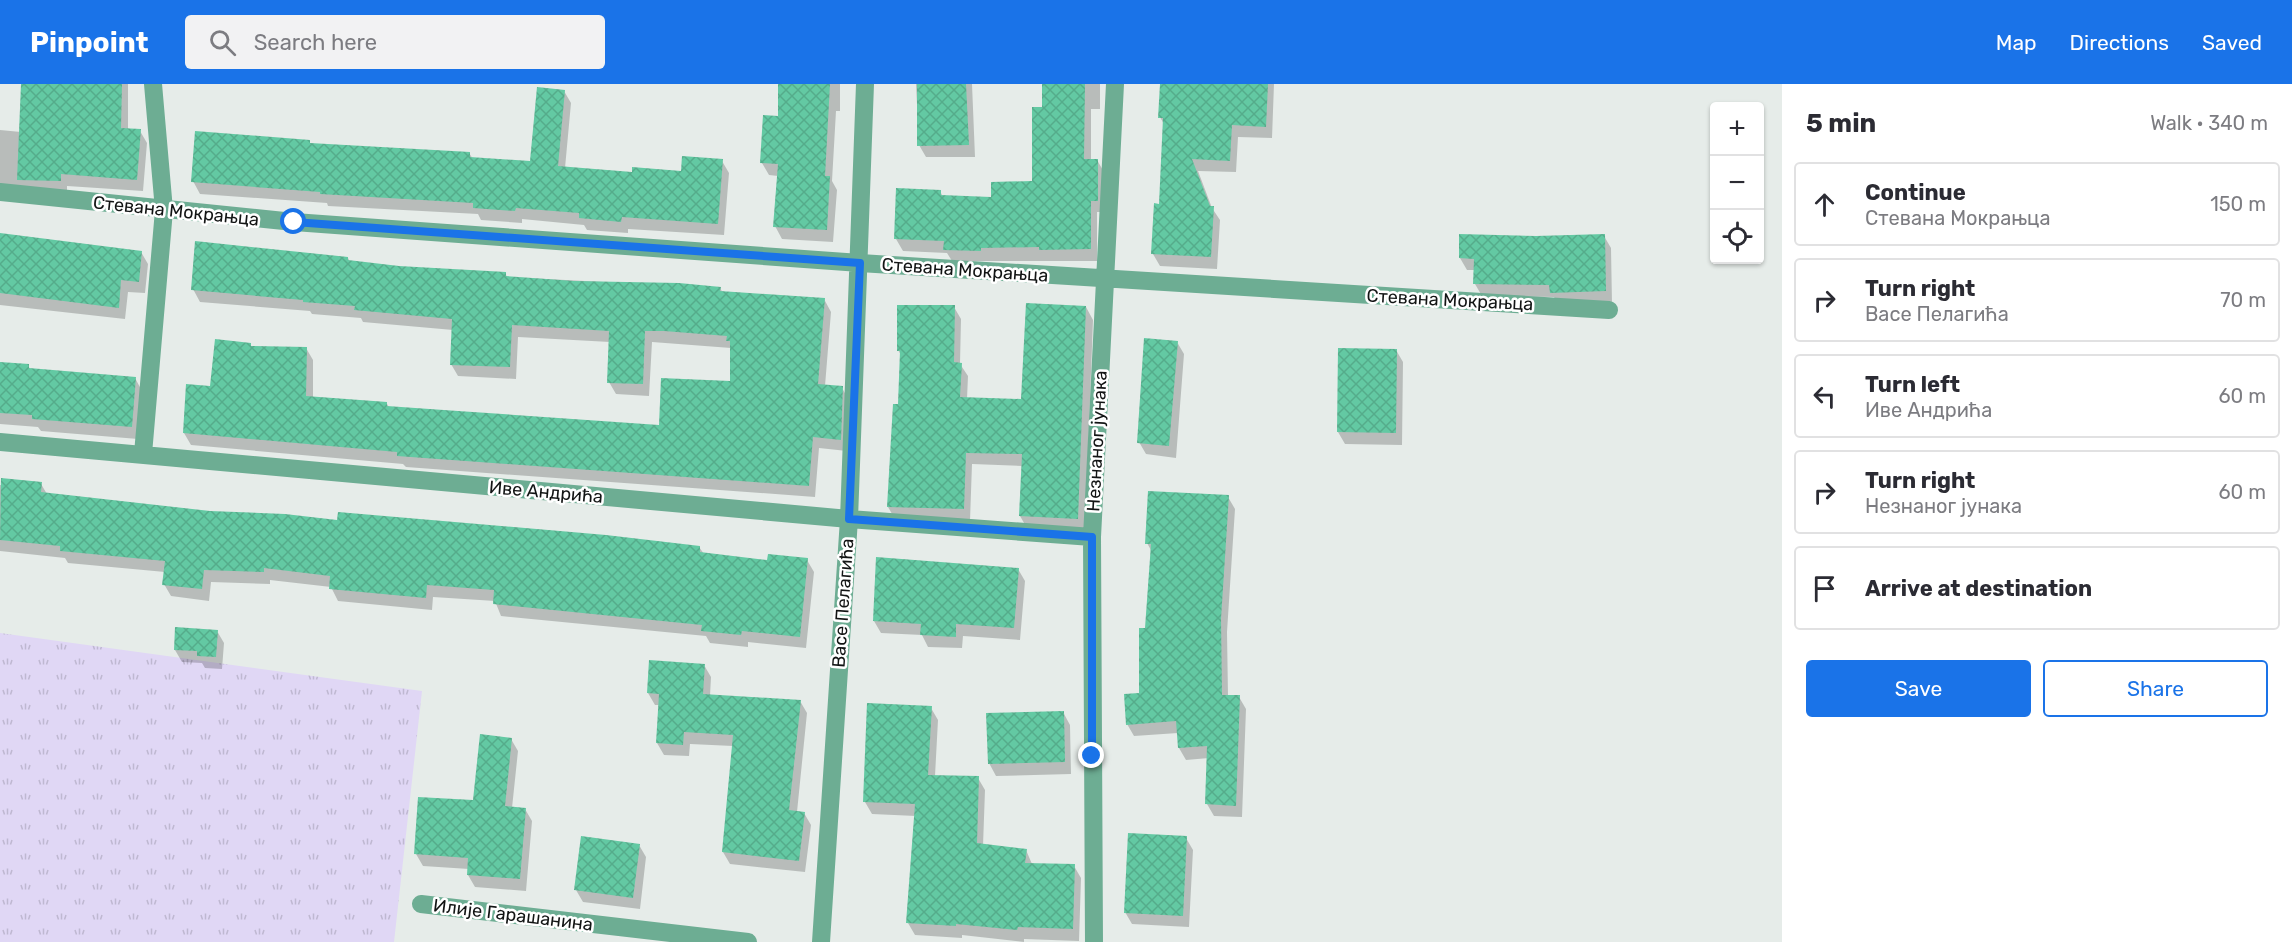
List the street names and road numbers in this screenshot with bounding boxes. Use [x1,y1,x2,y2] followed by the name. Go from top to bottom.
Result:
[92,191,260,231] street label: Стевана Мокрањца
[881,253,1049,287] street label: Стевана Мокрањца
[1366,285,1534,315] street label: Стевана Мокрањца
[1082,370,1112,512] street label: Незнаног јунака
[488,476,604,508] street label: Иве Андрића
[828,538,858,668] street label: Васе Пелагића
[432,894,594,936] street label: Илије Гарашанина

